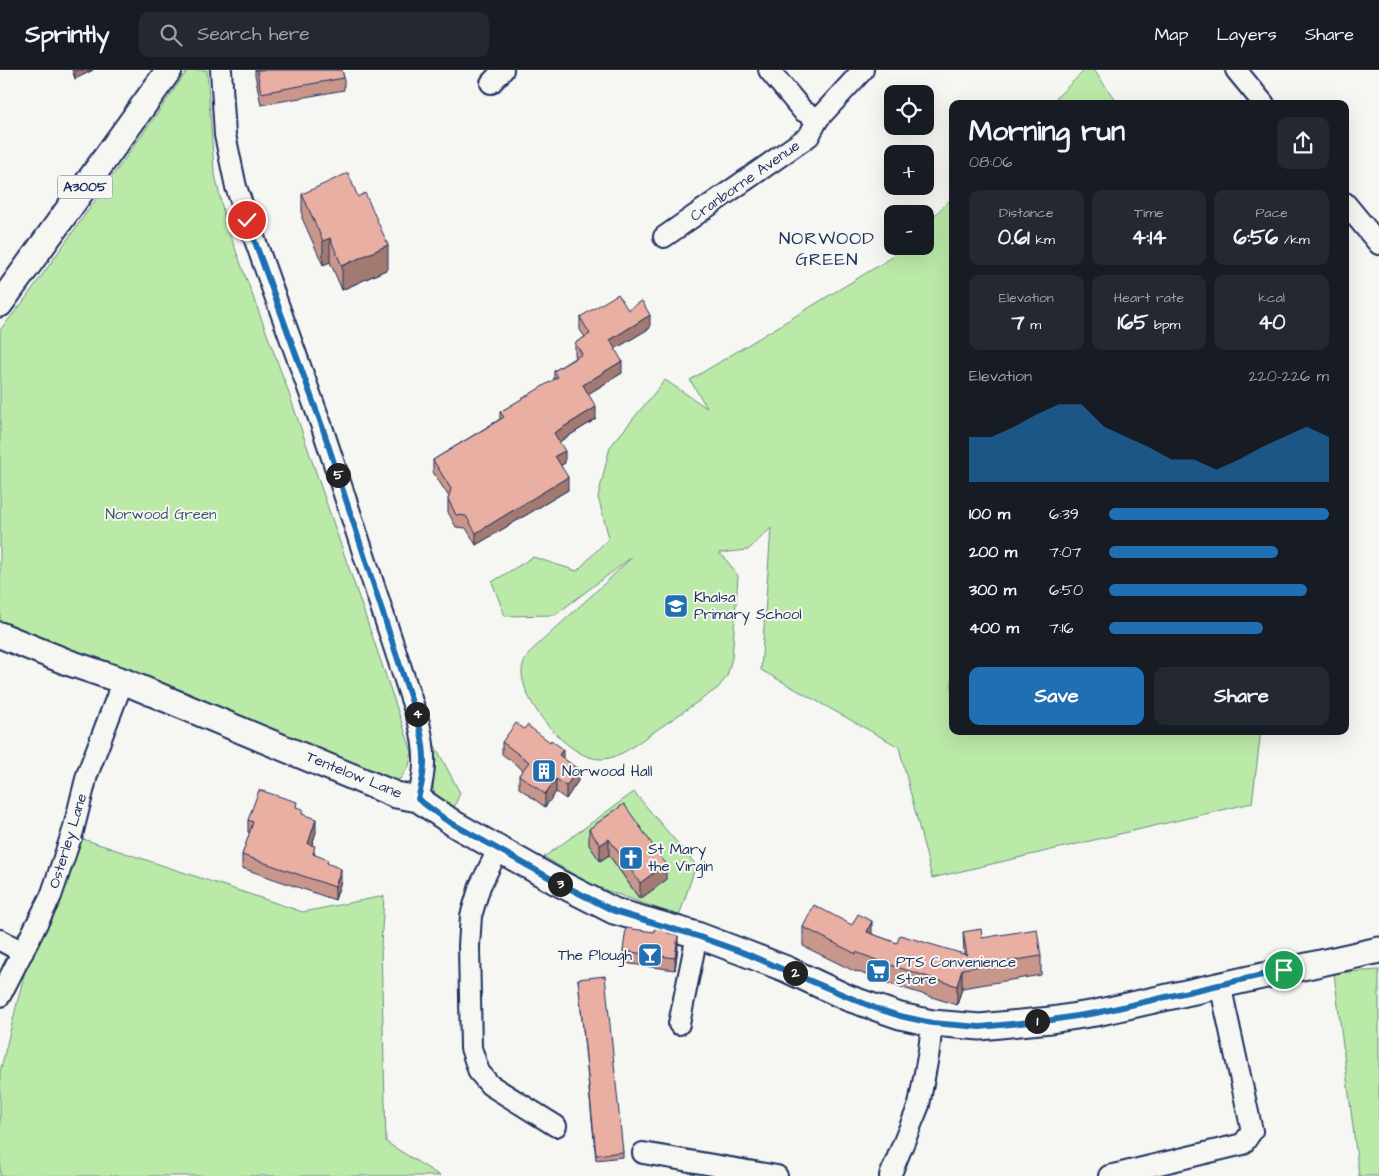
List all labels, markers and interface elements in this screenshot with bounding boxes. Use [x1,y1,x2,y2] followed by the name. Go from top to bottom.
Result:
[139,12,489,57] search box
[25,18,109,52] text: Sprintly
[157,21,185,49] icon: search
[197,21,309,48] text: Search here
[1154,22,1188,47] text: Map
[1216,22,1277,47] text: Layers
[1305,22,1354,47] text: Share
[884,85,934,255] map controls
[884,85,934,135] button: locate
[969,112,1125,151] text: Morning run
[1277,117,1329,169] button: share
[686,135,804,227] street label: Cranborne Avenue
[884,145,934,195] button: +
[969,151,1012,173] text: 08:06
[58,175,112,198] road number: A3005
[226,199,268,241] pin
[999,203,1054,223] text: Distance
[1134,203,1164,223] text: Time
[1255,203,1288,223] text: Pace
[884,205,934,255] button: −
[233,206,261,234] icon: check
[998,223,1030,252] text: 0.61
[1132,223,1166,252] text: 4:14
[1234,223,1278,252] text: 6:56
[779,226,875,272] district label: NORWOOD GREEN
[1030,230,1055,250] text: km
[1278,230,1310,250] text: /km
[999,288,1054,308] text: Elevation
[1114,288,1184,308] text: Heart rate
[1258,288,1285,308] text: kcal
[1012,308,1025,337] text: 7
[1118,308,1148,337] text: 165
[1258,308,1285,337] text: 40
[1025,315,1041,335] text: m
[1148,315,1180,335] text: bpm
[969,365,1032,387] text: Elevation
[1248,365,1329,387] text: 220–226 m
[326,462,350,488] pin: 5
[334,465,343,485] text: 5
[969,503,1010,525] text: 100 m
[1049,503,1079,525] text: 6:39
[105,504,217,525] park label: Norwood Green
[969,541,1017,563] text: 200 m
[1049,541,1081,563] text: 7:07
[969,579,1016,601] text: 300 m
[1049,579,1083,601] text: 6:50
[694,587,802,626] place label: Khalsa Primary School
[663,593,689,619] school or university icon: Khalsa Primary School
[969,617,1019,639] text: 400 m
[1049,617,1074,639] text: 7:16
[969,667,1144,725] button: Save
[1154,667,1329,725] button: Share
[404,702,430,726] pin: 4
[413,704,422,724] text: 4
[303,746,405,804] street label: Tentelow Lane
[531,758,557,784] building icon: Norwood Hall
[562,761,652,782] place label: Norwood Hall
[44,791,93,891] street label: Osterley Lane
[648,839,714,878] place label: St Mary the Virgin
[618,845,644,871] church icon: St Mary the Virgin
[548,872,572,896] pin: 3
[557,874,564,894] text: 3
[637,942,663,968] bar icon: The Plough
[558,945,633,967] place label: The Plough
[1263,949,1305,991] pin
[896,952,1016,990] place label: PTS Convenience Store
[1270,956,1298,984] icon: arrive
[865,958,891,984] supermarket icon: PTS Convenience Store
[782,960,808,986] pin: 2
[791,963,800,983] text: 2
[1024,1008,1050,1034] pin: 1
[1037,1011,1038,1031] text: 1

